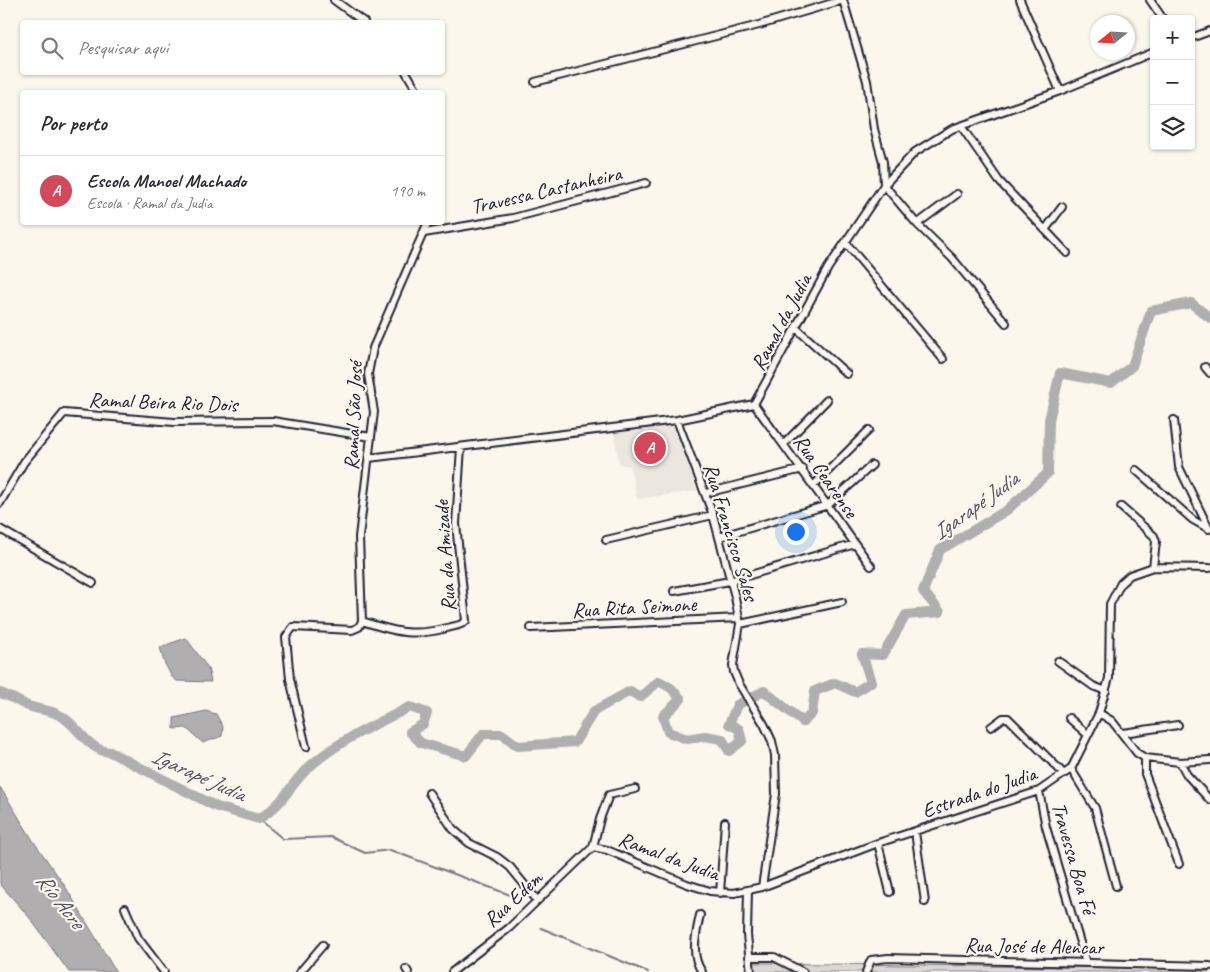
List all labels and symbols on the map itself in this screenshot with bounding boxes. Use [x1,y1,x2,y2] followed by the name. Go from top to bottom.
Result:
[1090,15,1135,60] north arrow
[468,160,625,220] street label: Travessa Castanheira
[745,267,818,375] street label: Ramal da Judia
[338,358,368,471] street label: Ramal São José
[88,386,240,418] street label: Ramal Beira Rio Dois
[634,429,666,467] pin: A
[788,429,865,524] street label: Rua Cearense
[698,460,765,606] street label: Rua Francisco Sales
[927,463,1027,546] water label: Igarapé Judia
[428,498,462,612] street label: Rua da Amizade
[783,519,809,545] your location
[571,591,698,623] street label: Rua Rita Seimone
[147,742,253,809] water label: Igarapé Judia
[918,760,1042,824] street label: Estrada do Judia
[1046,799,1103,920] street label: Travessa Boa Fé
[615,826,725,887] street label: Ramal da Judia
[478,865,549,933] street label: Rua Edem
[30,867,93,937] water label: Río Acre
[964,932,1105,960] street label: Rua José de Alencar

